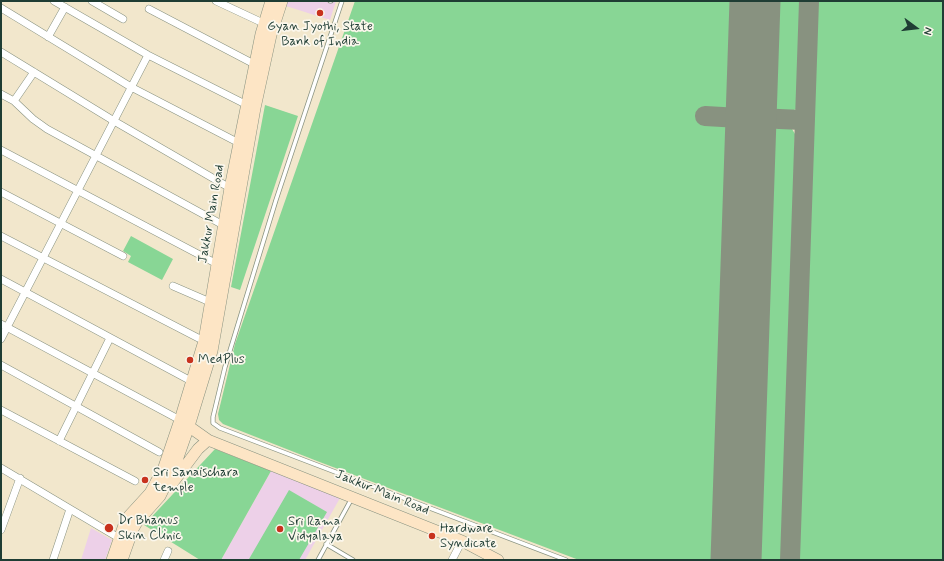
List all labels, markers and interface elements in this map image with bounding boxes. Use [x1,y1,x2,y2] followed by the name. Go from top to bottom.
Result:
[315,8,325,18] marker: Gyan Jyothi, State Bank of India
[896,8,936,48] north arrow
[267,19,373,50] place label: Gyan Jyothi, State Bank of India
[920,26,935,36] text: N
[196,163,228,265] street label: Jakkur Main Road
[198,352,245,368] place label: MedPlus
[185,355,195,365] marker: MedPlus
[153,465,238,496] place label: Sri Sanaischara temple
[333,467,431,519] street label: Jakkur Main Road
[140,475,150,485] marker: Sri Sanaischara temple
[118,513,181,544] place label: Dr Bhanus Skin Clinic
[288,514,343,545] place label: Sri Rama Vidyalaya
[440,521,497,552] place label: Hardware Syndicate
[103,522,115,534] marker: Dr Bhanus Skin Clinic
[275,524,285,534] marker: Sri Rama Vidyalaya
[427,531,437,541] marker: Hardware Syndicate

